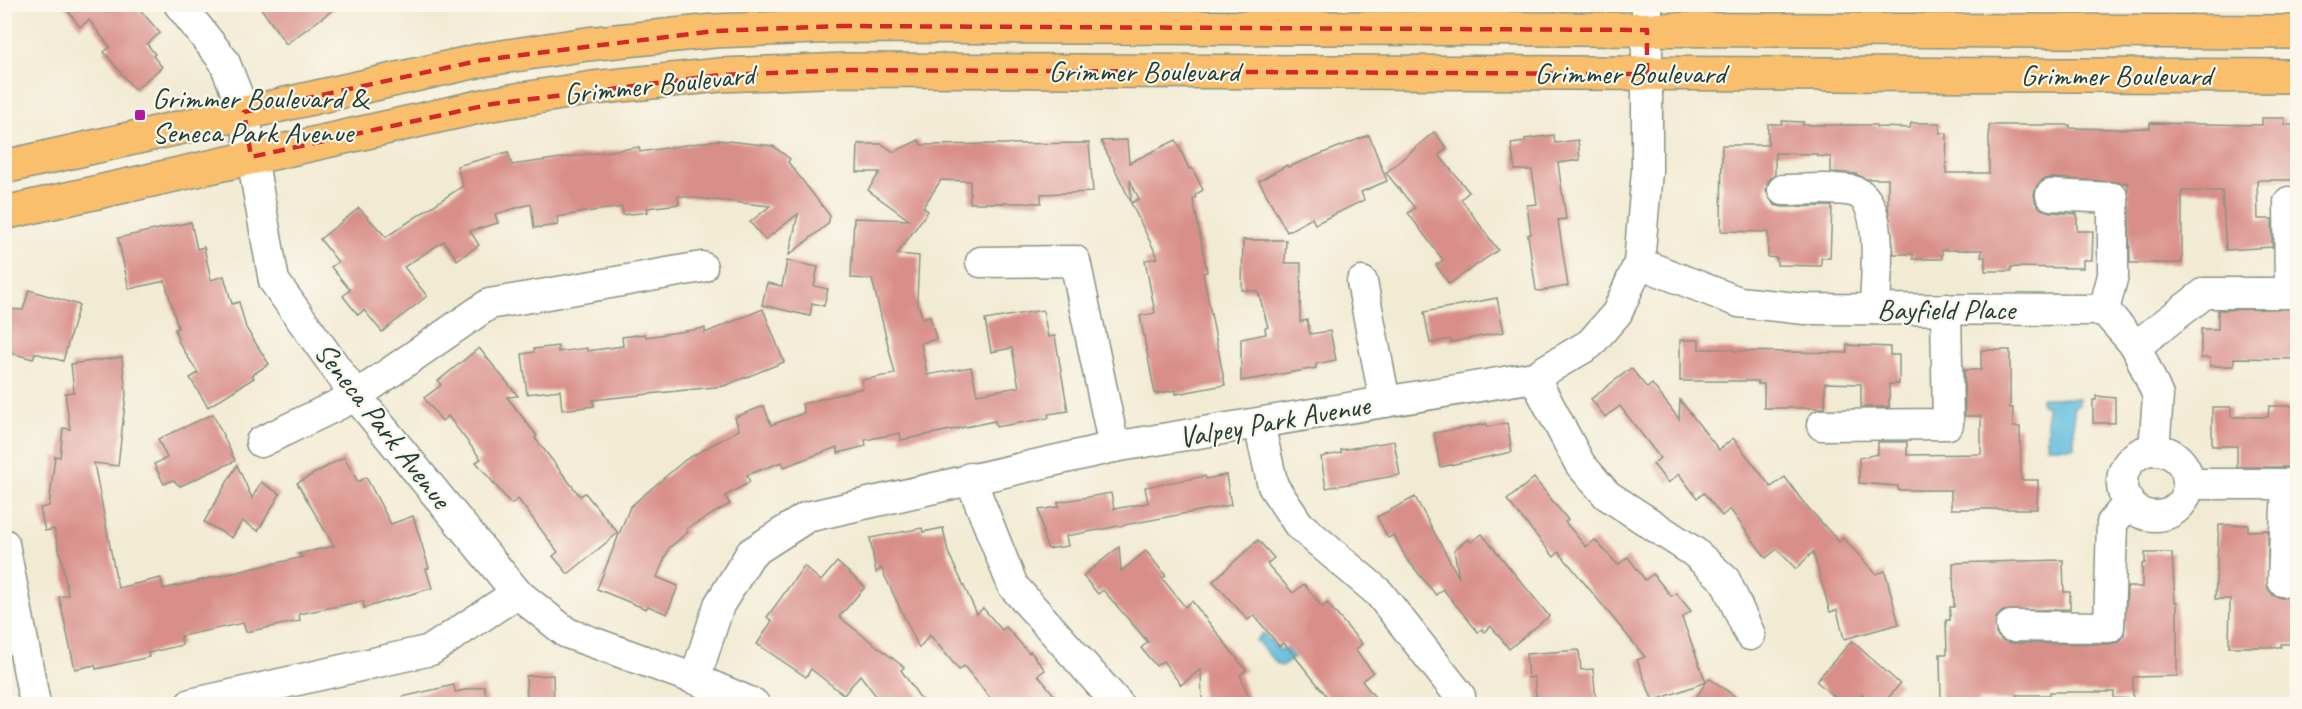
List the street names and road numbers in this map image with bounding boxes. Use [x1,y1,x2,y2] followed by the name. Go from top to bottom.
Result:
[1048,52,1244,90] street label: Grimmer Boulevard
[1534,54,1730,92] street label: Grimmer Boulevard
[562,55,760,113] street label: Grimmer Boulevard
[2020,56,2216,94] street label: Grimmer Boulevard
[1877,290,2017,328] street label: Bayfield Place
[306,334,461,518] street label: Seneca Park Avenue
[1176,385,1375,456] street label: Valpey Park Avenue

